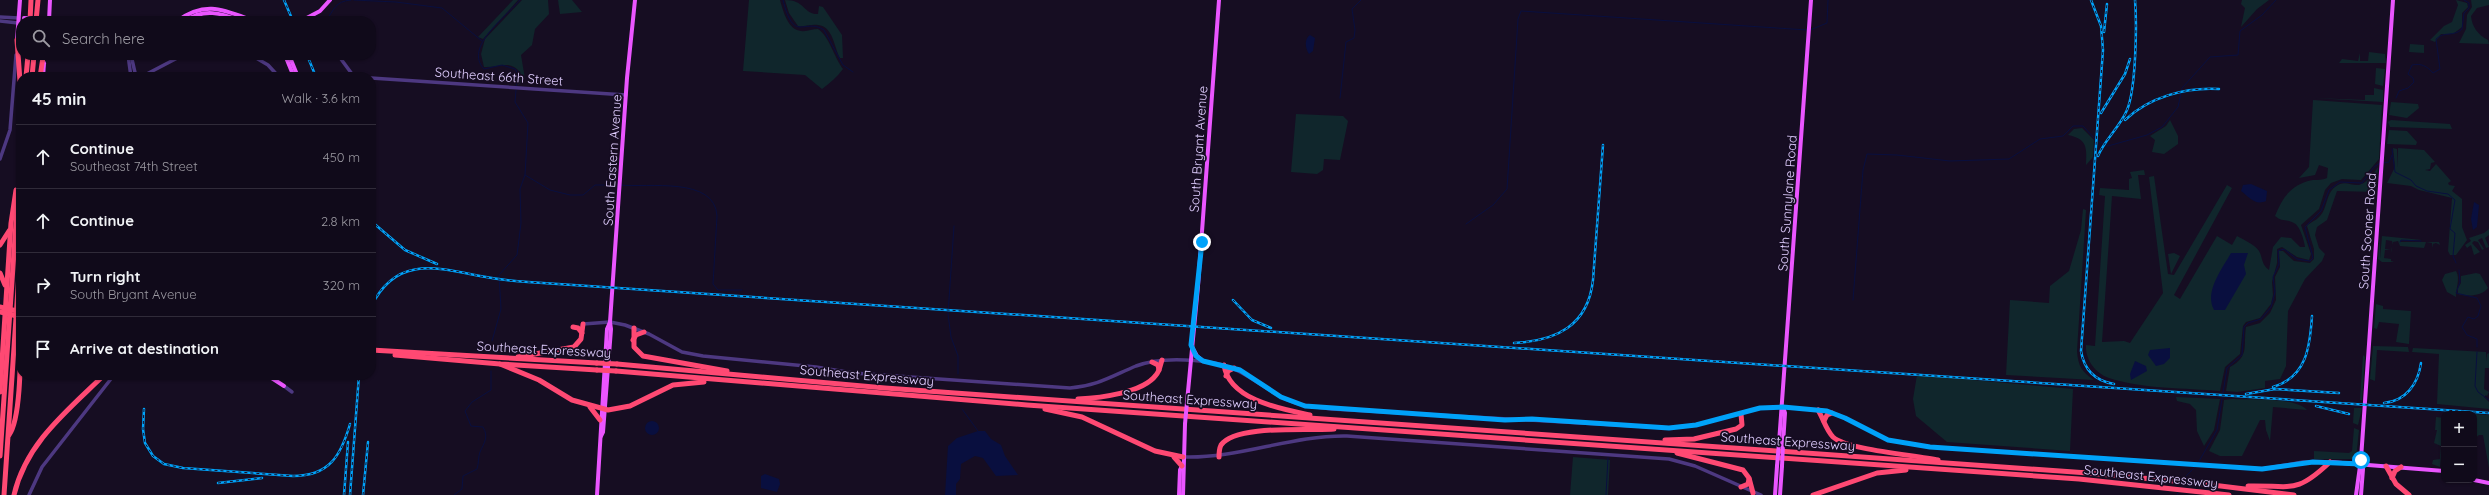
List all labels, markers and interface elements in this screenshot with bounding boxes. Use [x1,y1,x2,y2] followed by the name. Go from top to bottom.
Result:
[16,16,376,60] search box
[30,27,52,49] icon: search
[62,29,145,48] text: Search here
[434,64,564,88] street label: Southeast 66th Street
[1186,85,1210,213] street label: South Bryant Avenue
[32,88,86,109] text: 45 min
[282,90,360,106] text: Walk · 3.6 km
[599,94,625,226] street label: South Eastern Avenue
[1774,134,1800,272] street label: South Sunnylane Road
[70,139,134,158] text: Continue
[32,146,54,168] icon: ahead
[323,149,360,165] text: 450 m
[70,158,198,174] text: Southeast 74th Street
[2355,172,2379,290] street label: South Sooner Road
[32,210,54,232] icon: ahead
[70,211,134,230] text: Continue
[321,213,360,229] text: 2.8 km
[1193,233,1211,251] route end
[70,267,141,286] text: Turn right
[32,274,54,296] icon: right
[323,277,360,293] text: 320 m
[70,286,197,302] text: South Bryant Avenue
[476,337,612,361] street label: Southeast Expressway
[32,338,54,360] icon: arrive
[70,339,219,358] text: Arrive at destination
[799,361,935,389] street label: Southeast Expressway
[1122,386,1258,412] street label: Southeast Expressway
[2441,411,2477,483] map controls
[2441,411,2477,447] button: +
[1720,428,1856,454] street label: Southeast Expressway
[2441,447,2477,483] button: −
[2352,451,2370,469] route start
[2083,461,2219,491] street label: Southeast Expressway

